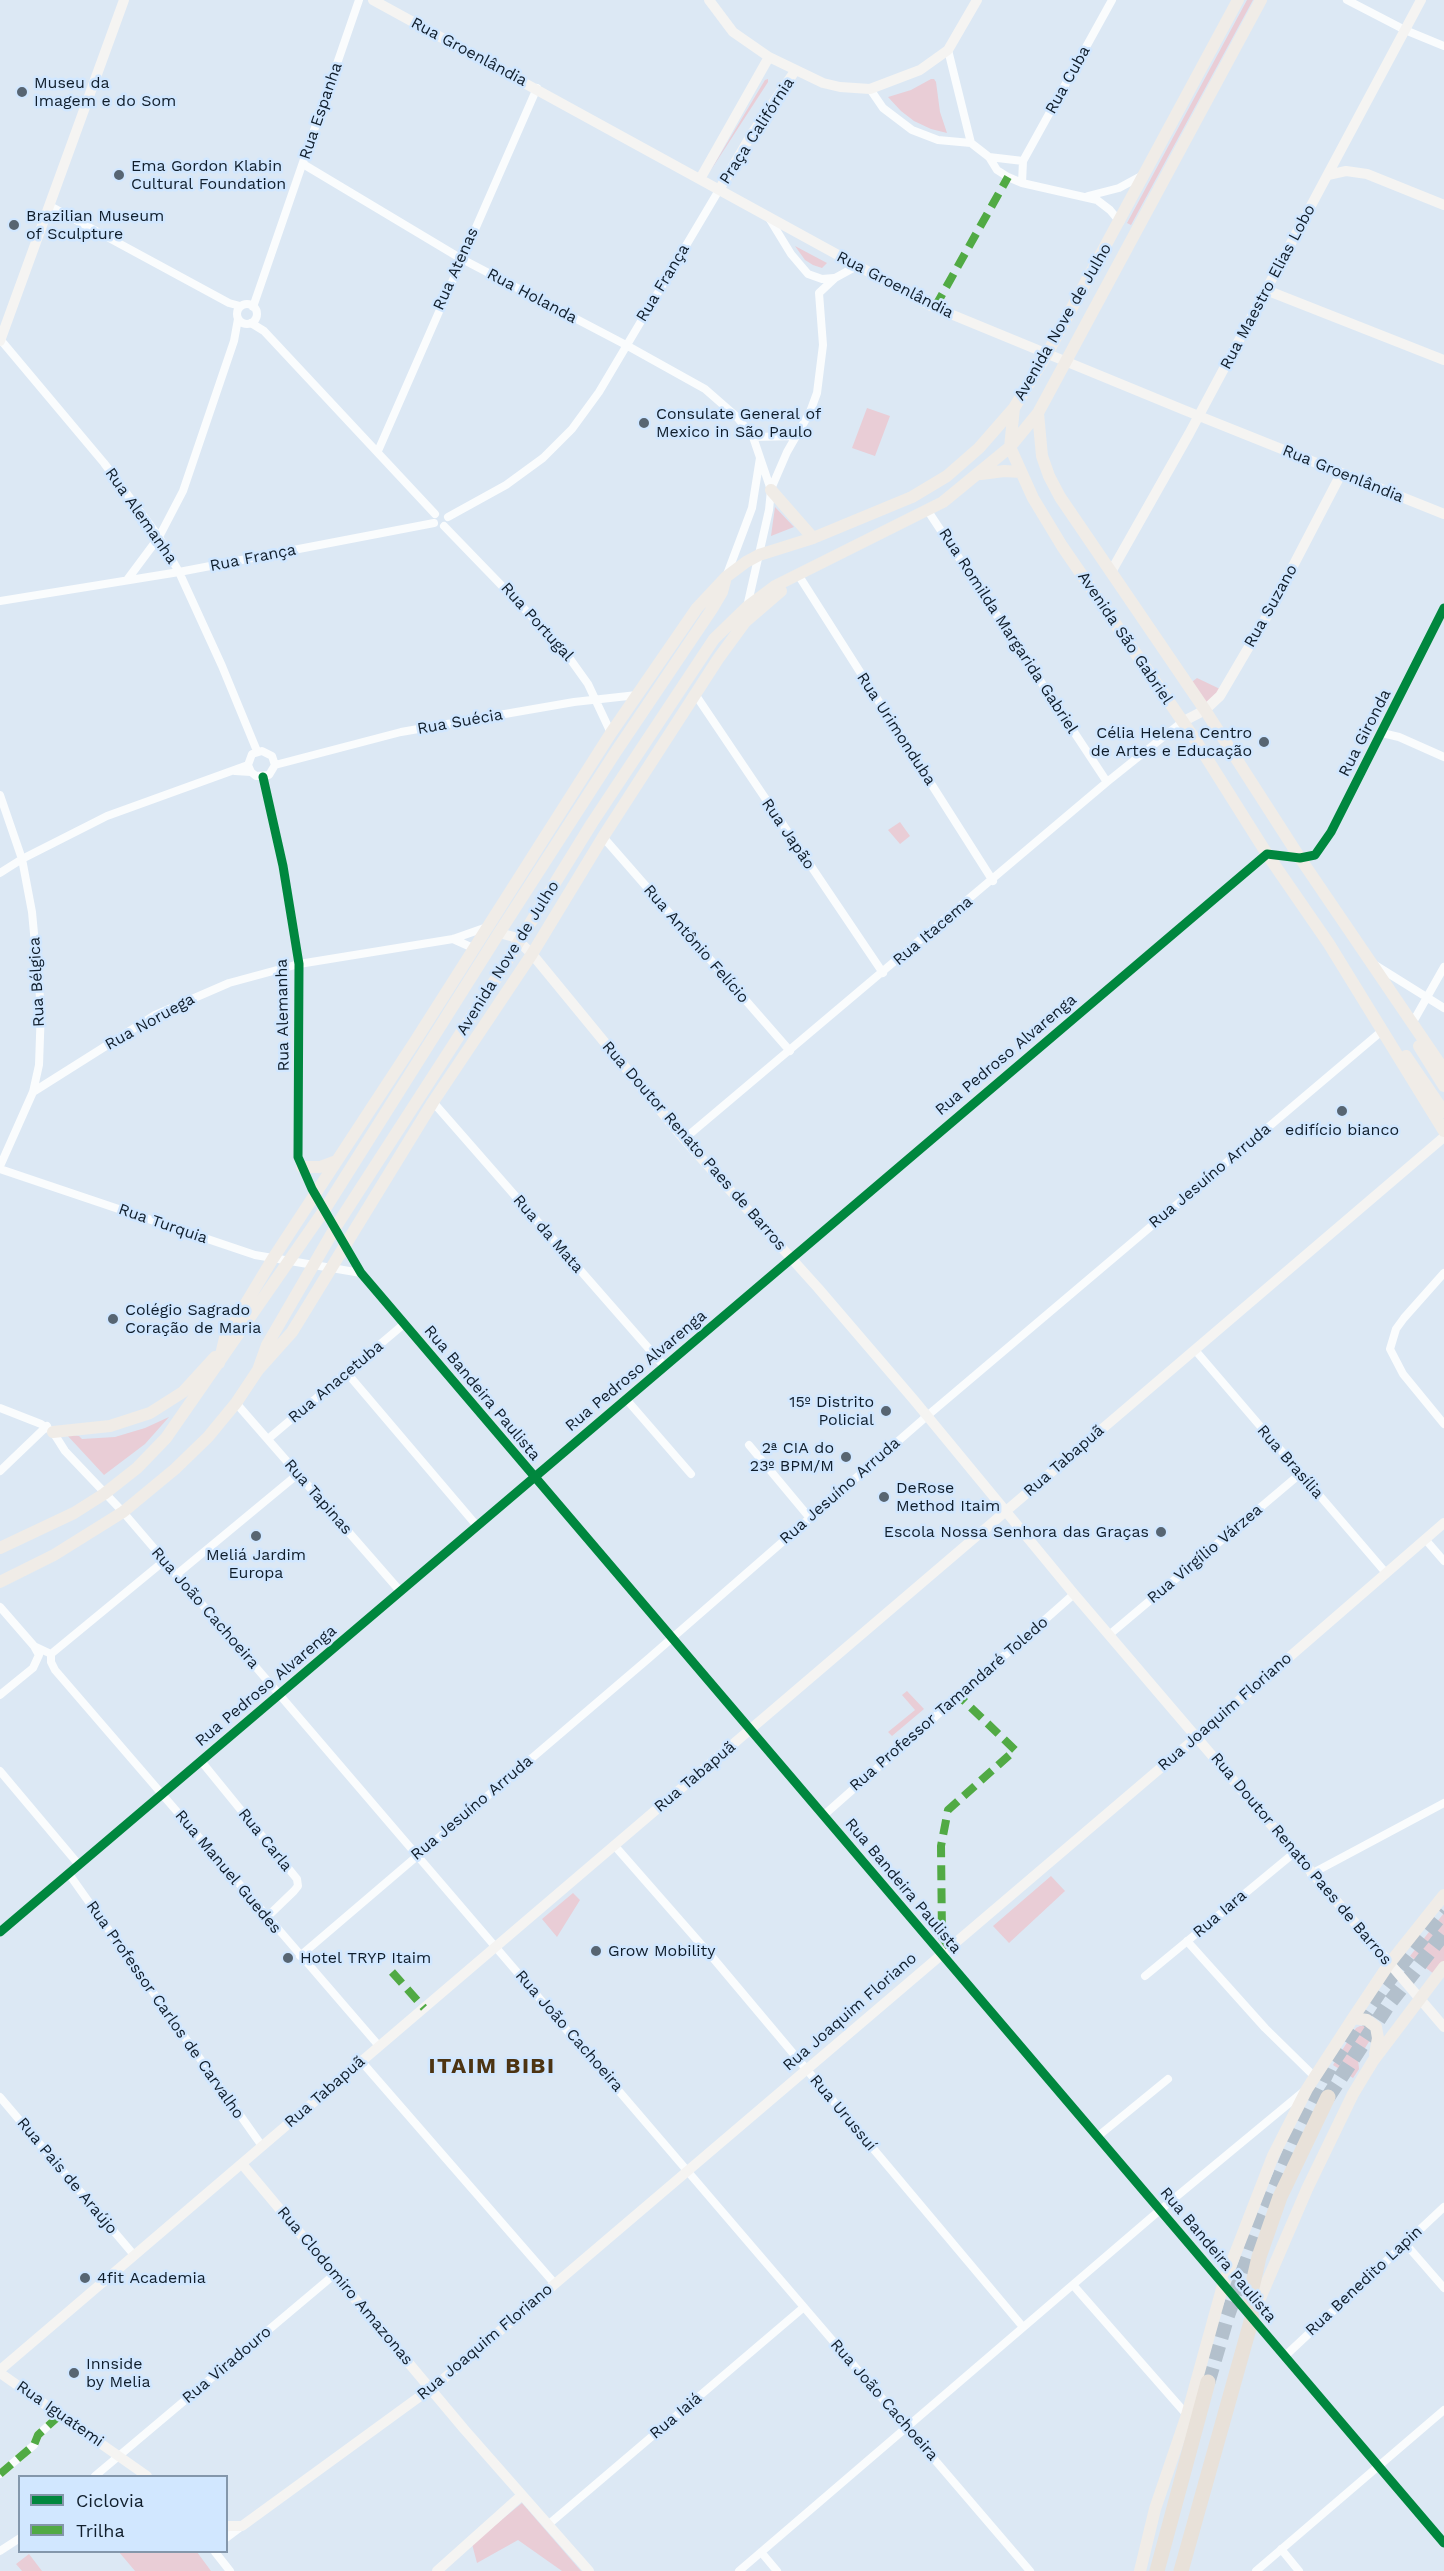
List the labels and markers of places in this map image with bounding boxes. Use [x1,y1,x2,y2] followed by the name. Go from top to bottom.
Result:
[34,73,176,111] place label: Museu da Imagem e do Som
[15,85,29,99] marker: Museu da Imagem e do Som
[131,156,286,194] place label: Ema Gordon Klabin Cultural Foundation
[112,168,126,182] marker: Ema Gordon Klabin Cultural Foundation
[26,206,164,244] place label: Brazilian Museum of Sculpture
[7,218,21,232] marker: Brazilian Museum of Sculpture
[656,404,821,442] place label: Consulate General of Mexico in São Paulo
[637,416,651,430] marker: Consulate General of Mexico in São Paulo
[1091,723,1252,761] place label: Célia Helena Centro de Artes e Educação
[1257,735,1271,749] marker: Célia Helena Centro de Artes e Educação
[1335,1104,1349,1118] marker: edifício bianco
[1285,1120,1399,1140] place label: edifício bianco
[125,1300,261,1338] place label: Colégio Sagrado Coração de Maria
[106,1312,120,1326] marker: Colégio Sagrado Coração de Maria
[789,1392,874,1430] place label: 15º Distrito Policial
[879,1404,893,1418] marker: 15º Distrito Policial
[750,1438,834,1476] place label: 2ª CIA do 23º BPM/M
[839,1450,853,1464] marker: 2ª CIA do 23º BPM/M
[896,1478,1000,1516] place label: DeRose Method Itaim
[877,1490,891,1504] marker: DeRose Method Itaim
[884,1522,1149,1542] place label: Escola Nossa Senhora das Graças
[1154,1525,1168,1539] marker: Escola Nossa Senhora das Graças
[249,1529,263,1543] marker: Meliá Jardim Europa
[206,1545,306,1583] place label: Meliá Jardim Europa
[608,1941,716,1961] place label: Grow Mobility
[589,1944,603,1958] marker: Grow Mobility
[300,1948,431,1968] place label: Hotel TRYP Itaim
[281,1951,295,1965] marker: Hotel TRYP Itaim
[97,2268,206,2288] place label: 4fit Academia
[78,2271,92,2285] marker: 4fit Academia
[86,2354,150,2392] place label: Innside by Melia
[67,2366,81,2380] marker: Innside by Melia

